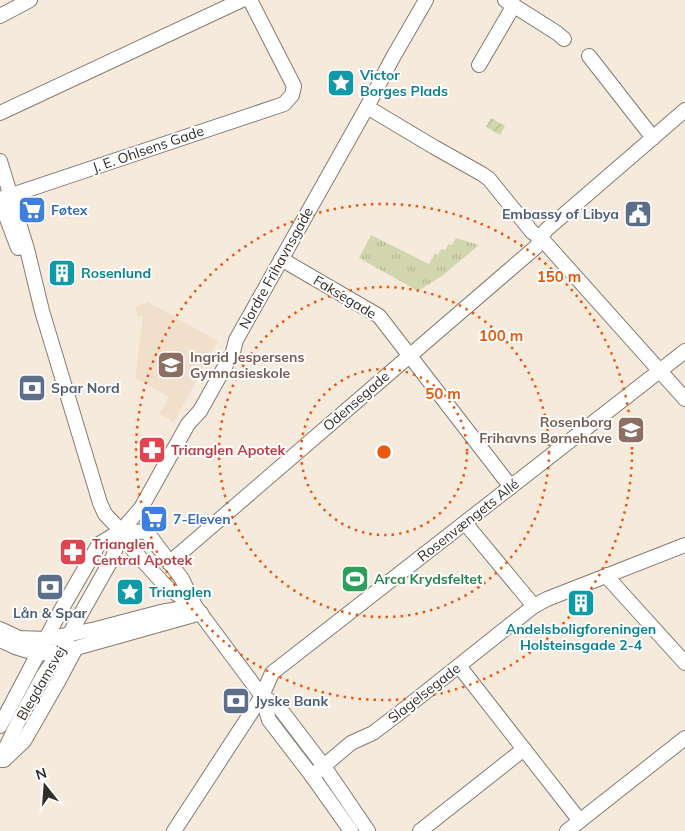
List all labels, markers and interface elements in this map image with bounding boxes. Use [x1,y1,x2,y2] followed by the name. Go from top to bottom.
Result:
[359,66,448,100] place label: Victor Borges Plads
[326,68,356,98] place icon: Victor Borges Plads
[90,121,206,177] street label: J. E. Ohlsens Gade
[17,195,47,225] supermarket icon: Føtex
[623,199,653,229] public building icon: Embassy of Libya
[51,201,88,219] place label: Føtex
[235,204,317,332] street label: Nordre Frihavnsgade
[502,205,619,223] place label: Embassy of Libya
[47,258,77,288] building icon: Rosenlund
[81,264,151,282] place label: Rosenlund
[537,267,581,286] text: 150 m
[310,271,380,323] street label: Faksegade
[479,326,523,345] text: 100 m
[190,348,304,382] place label: Ingrid Jespersens Gymnasieskole
[156,350,186,380] school or university icon: Ingrid Jespersens Gymnasieskole
[319,367,393,435] street label: Odensegade
[17,373,47,403] bank icon: Spar Nord
[51,379,120,397] place label: Spar Nord
[425,384,461,403] text: 50 m
[479,413,612,447] place label: Rosenborg Frihavns Børnehave
[616,415,646,445] school or university icon: Rosenborg Frihavns Børnehave
[137,435,167,465] pharmacy icon: Trianglen Apotek
[171,441,285,459] place label: Trianglen Apotek
[375,443,393,461] centre of rings
[414,475,522,565] street label: Rosenvængets Allé
[139,504,169,534] supermarket icon: 7-Eleven
[173,510,231,528] place label: 7-Eleven
[92,535,192,569] place label: Trianglen Central Apotek
[58,537,88,567] pharmacy icon: Trianglen Central Apotek
[340,564,370,594] sports icon: Arca Krydsfeltet
[374,570,483,588] place label: Arca Krydsfeltet
[35,572,65,602] bank icon: Lån & Spar
[115,577,145,607] place icon: Trianglen
[149,583,211,601] place label: Trianglen
[566,588,596,618] building icon: Andelsboligforeningen Holsteinsgade 2-4
[13,604,88,622] place label: Lån & Spar
[506,620,656,654] place label: Andelsboligforeningen Holsteinsgade 2-4
[12,643,70,723] street label: Blegdamsvej
[384,659,464,727] street label: Slagelsegade
[221,686,251,716] bank icon: Jyske Bank
[255,692,328,710] place label: Jyske Bank
[20,761,70,811] north arrow
[34,763,49,784] text: N

